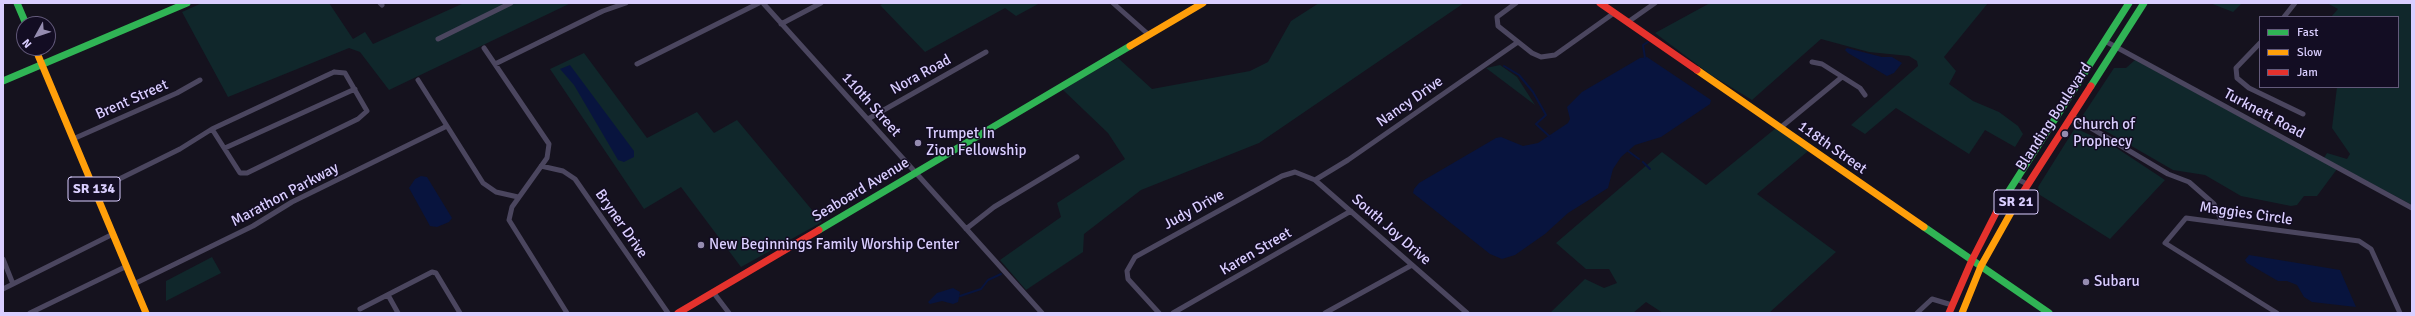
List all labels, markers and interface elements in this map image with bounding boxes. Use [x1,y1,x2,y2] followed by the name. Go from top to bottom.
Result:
[16,16,56,56] north arrow
[2259,16,2399,88] legend
[2297,25,2318,40] text: Fast
[20,36,35,51] text: N
[2297,45,2322,60] text: Slow
[888,51,954,99] street label: Nora Road
[2012,60,2096,174] street label: Blanding Boulevard
[2297,65,2318,80] text: Jam
[838,69,904,141] street label: 110th Street
[1373,73,1447,131] street label: Nancy Drive
[93,76,171,124] street label: Brent Street
[2220,85,2308,143] street label: Turknett Road
[2073,116,2135,151] place label: Church of Prophecy
[1794,118,1870,178] street label: 118th Street
[926,125,1026,160] place label: Trumpet In Zion Fellowship
[2060,129,2070,139] marker: Church of Prophecy
[913,138,923,148] marker: Trumpet In Zion Fellowship
[809,154,913,226] street label: Seaboard Avenue
[228,159,342,231] street label: Marathon Parkway
[68,177,120,201] road number: SR 134
[591,186,651,262] street label: Bryner Drive
[1160,186,1228,234] street label: Judy Drive
[1994,190,2038,214] road number: SR 21
[1348,191,1434,269] street label: South Joy Drive
[2198,199,2294,229] street label: Maggies Circle
[1217,224,1295,280] street label: Karen Street
[709,236,959,254] place label: New Beginnings Family Worship Center
[696,240,706,250] marker: New Beginnings Family Worship Center
[2094,273,2140,291] place label: Subaru
[2081,277,2091,287] marker: Subaru

